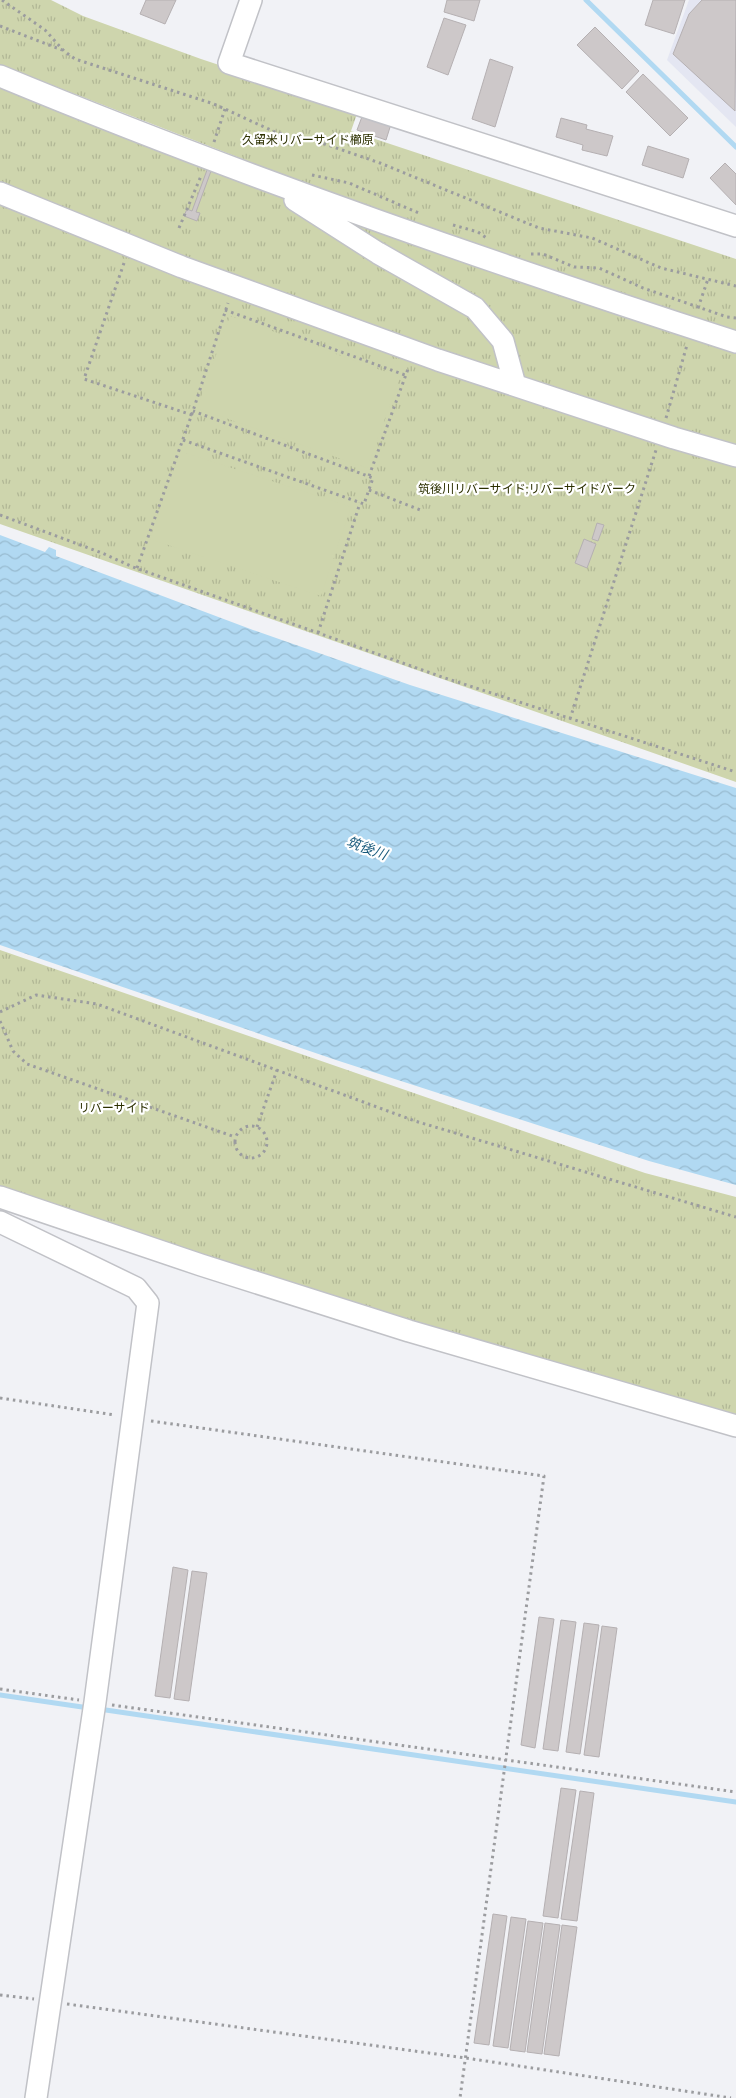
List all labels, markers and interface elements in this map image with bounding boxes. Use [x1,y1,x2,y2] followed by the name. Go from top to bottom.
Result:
[242,132,374,147] park label: 久留米リバーサイド櫛原
[418,481,636,496] park label: 筑後川リバーサイド;リバーサイドパーク
[344,832,392,864] water label: 筑後川
[78,1100,150,1115] park label: リバーサイド

